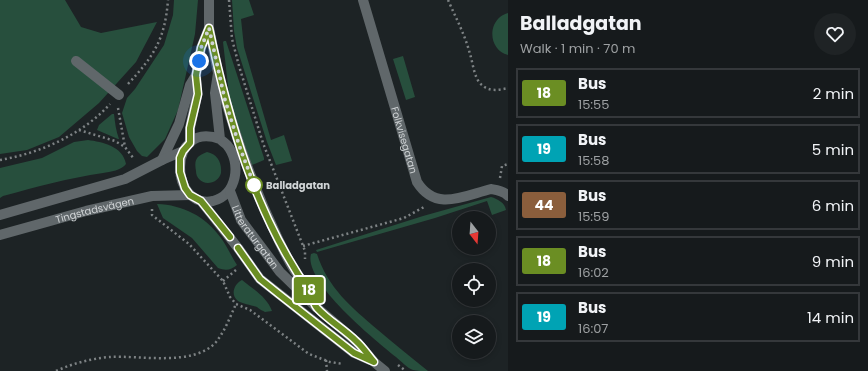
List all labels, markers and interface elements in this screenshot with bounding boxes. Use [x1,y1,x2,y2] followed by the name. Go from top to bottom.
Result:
[520,10,642,37] text: Balladgatan
[814,13,856,55] button: heart
[520,39,635,58] text: Walk · 1 min · 70 m
[189,51,209,71] your location
[578,73,606,94] text: Bus
[537,83,551,103] text: 18
[813,83,854,104] text: 2 min
[578,95,609,114] text: 15:55
[388,105,422,175] street label: Folkvisegatan
[578,129,606,150] text: Bus
[537,139,551,159] text: 19
[812,139,854,160] text: 5 min
[578,151,609,170] text: 15:58
[245,176,263,194] marker: Balladgatan
[266,178,330,193] place label: Balladgatan
[578,185,606,206] text: Bus
[54,193,135,227] street label: Tingstadsvägen
[535,195,553,215] text: 44
[812,195,854,216] text: 6 min
[229,203,283,272] street label: Litteraturgatan
[578,207,609,226] text: 15:59
[452,211,496,255] north arrow
[452,211,496,359] map controls
[578,241,606,262] text: Bus
[537,251,551,271] text: 18
[812,251,854,272] text: 9 min
[452,263,496,307] button: locate
[578,263,609,282] text: 16:02
[291,277,327,303] line badge: 18
[302,280,316,300] text: 18
[578,297,606,318] text: Bus
[537,307,551,327] text: 19
[807,307,854,328] text: 14 min
[452,315,496,359] button: layers
[578,319,608,338] text: 16:07

